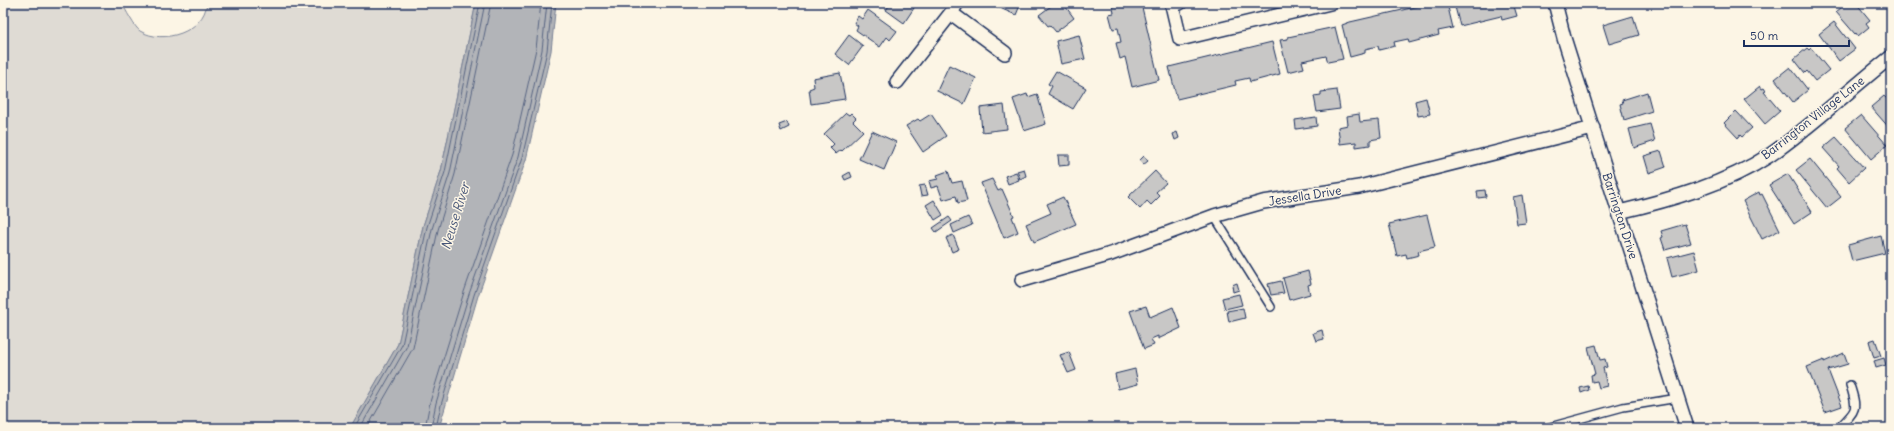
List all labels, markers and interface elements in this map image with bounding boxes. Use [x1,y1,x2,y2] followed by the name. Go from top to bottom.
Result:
[1744,22,1849,48] scale bar
[1750,28,1779,43] text: 50 m
[1758,73,1867,162] street label: Barrington Village Lane
[1599,171,1641,261] street label: Barrington Drive
[437,179,474,252] water label: Neuse River
[1267,182,1342,209] street label: Jessella Drive

